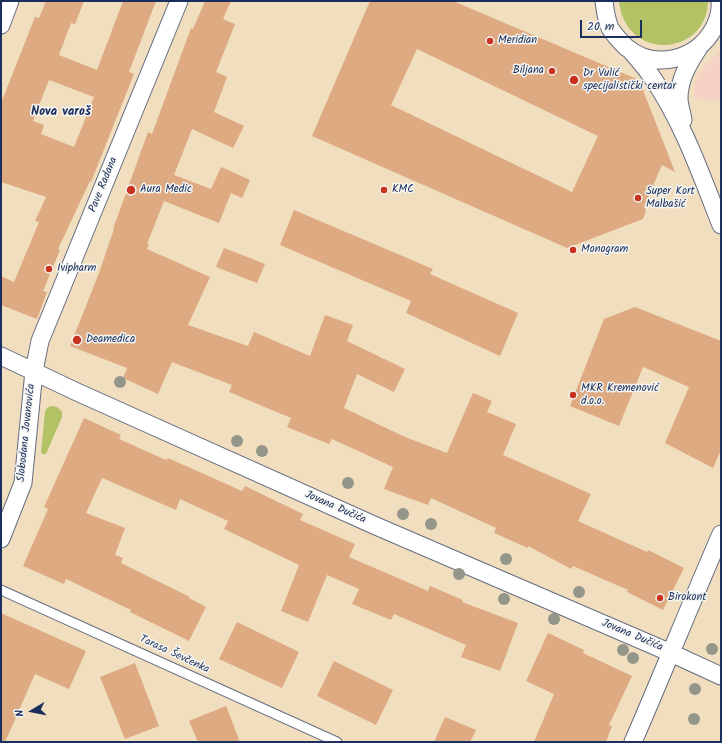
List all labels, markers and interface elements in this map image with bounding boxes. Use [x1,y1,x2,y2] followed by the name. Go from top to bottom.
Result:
[582,12,644,38] scale bar
[587,17,614,36] text: 20 m
[498,34,537,48] place label: Meridian
[485,36,495,46] marker: Meridian
[513,64,544,78] place label: Biljana
[547,66,557,76] marker: Biljana
[583,67,676,93] place label: Dr Vulić specijalistički centar
[568,74,580,86] marker: Dr Vulić specijalistički centar
[31,105,91,121] district label: Nova varoš
[87,155,121,215] street label: Pave Radana
[140,183,192,197] place label: Aura Medic
[392,183,414,197] place label: KMC
[125,184,137,196] marker: Aura Medic
[379,185,389,195] marker: KMC
[646,185,695,211] place label: Super Kort Malbašić
[633,193,643,203] marker: Super Kort Malbašić
[581,243,628,257] place label: Monogram
[568,245,578,255] marker: Monogram
[57,262,96,276] place label: Ivipharm
[44,264,54,274] marker: Ivipharm
[86,333,135,347] place label: Deamedica
[71,334,83,346] marker: Deamedica
[581,382,659,408] place label: MKR Kremenović d.o.o.
[15,383,39,483] street label: Slobodana Jovanovića
[568,390,578,400] marker: MKR Kremenović d.o.o.
[302,489,368,527] street label: Jovana Dučića
[668,591,707,605] place label: Birokont
[655,593,665,603] marker: Birokont
[599,617,665,655] street label: Jovana Dučića
[137,633,211,677] street label: Tarasa Ševčenka
[12,691,52,731] north arrow
[11,708,30,718] text: N

